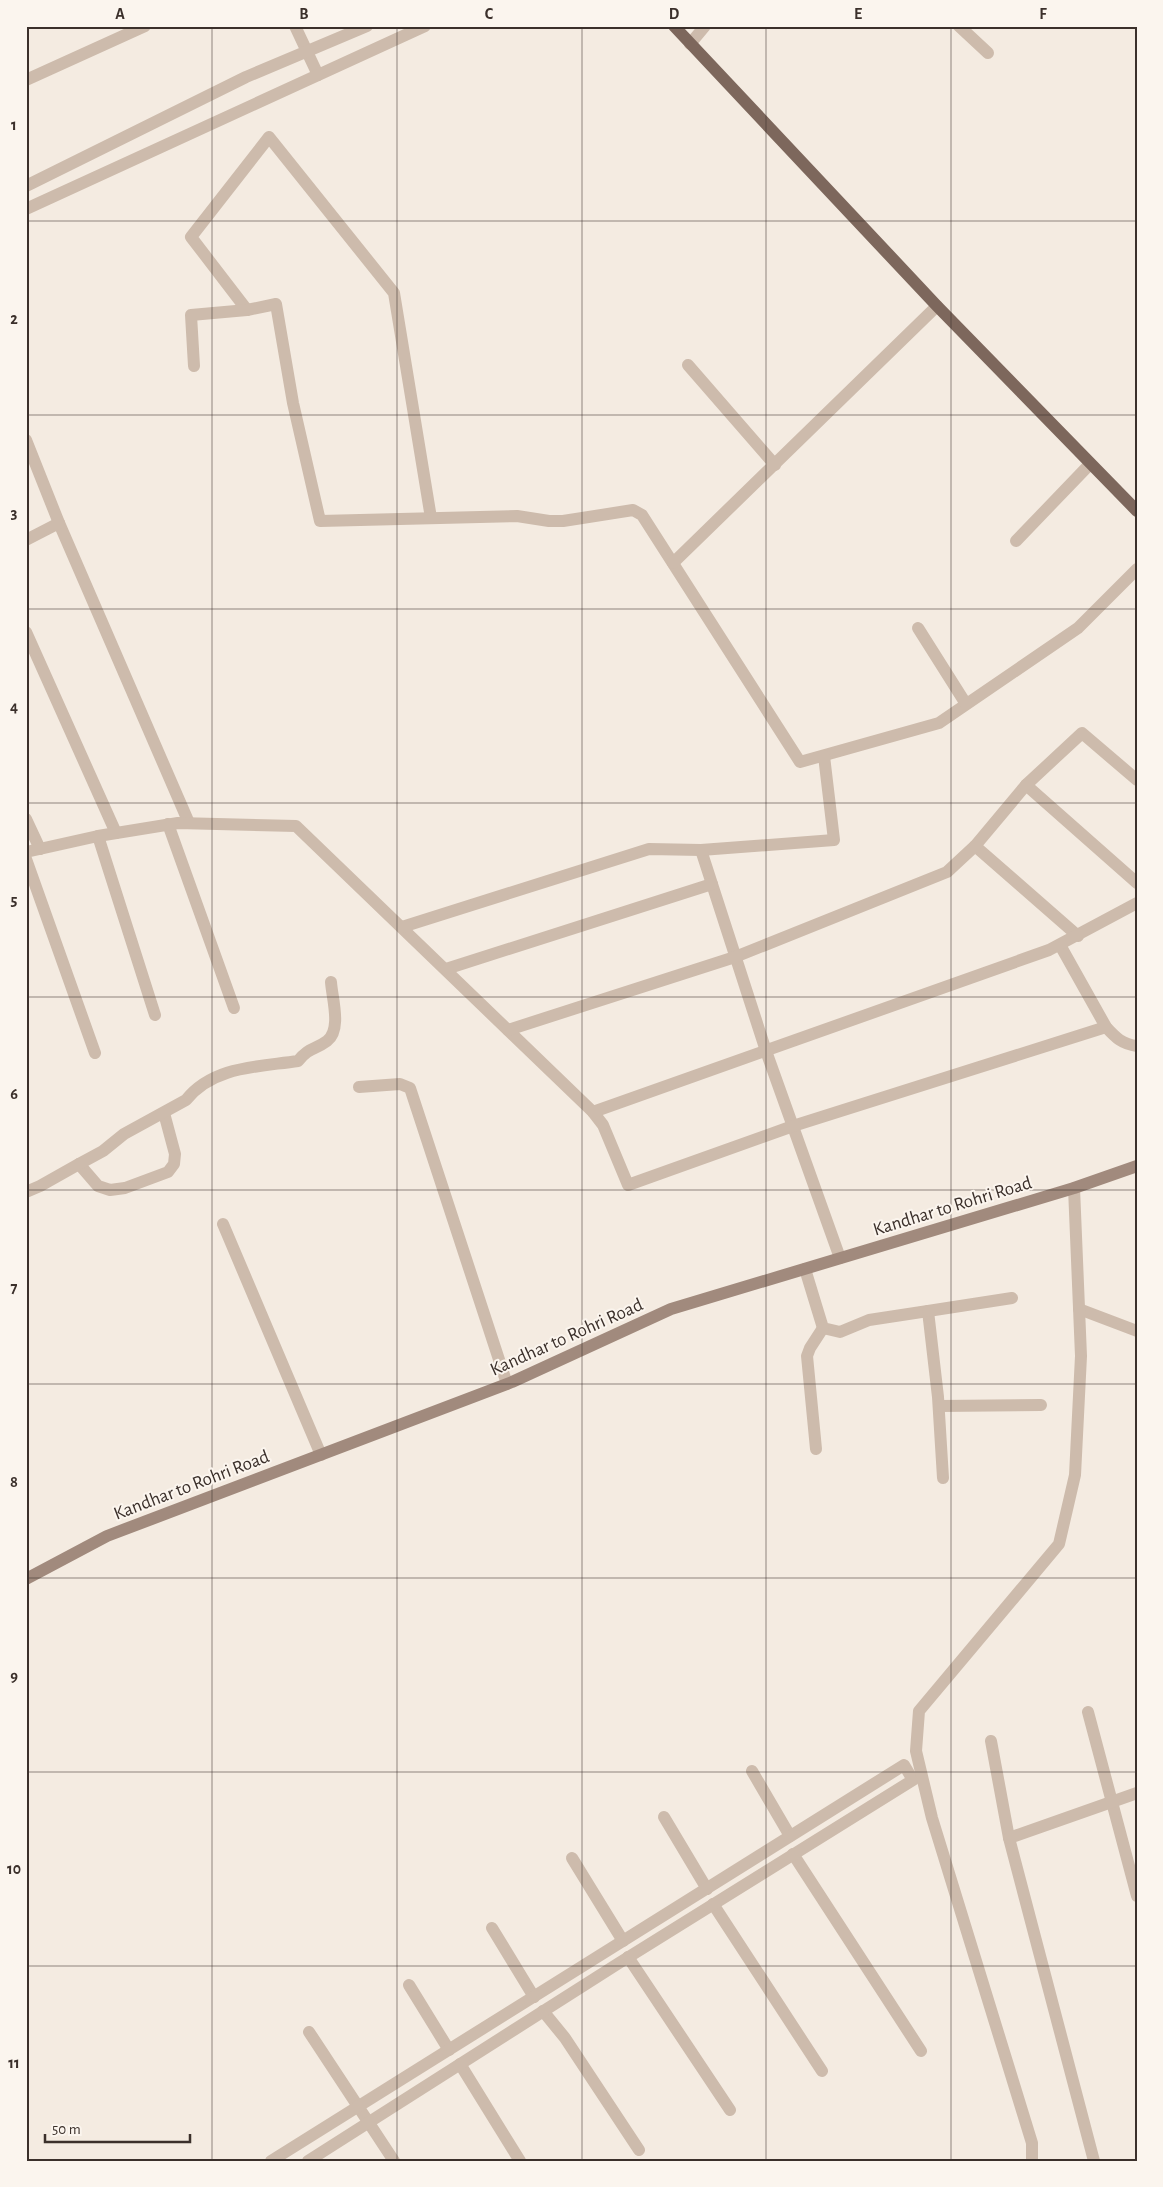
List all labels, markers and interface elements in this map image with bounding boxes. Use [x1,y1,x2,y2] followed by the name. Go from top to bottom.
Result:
[115,6,125,22] text: A
[299,6,309,22] text: B
[485,6,494,22] text: C
[669,6,680,22] text: D
[854,6,862,22] text: E
[1039,6,1047,22] text: F
[11,117,17,133] text: 1
[10,311,18,327] text: 2
[11,505,18,521] text: 3
[10,699,18,715] text: 4
[11,892,18,908] text: 5
[10,1086,18,1102] text: 6
[871,1173,1034,1240] street label: Kandhar to Rohri Road
[11,1280,18,1296] text: 7
[487,1295,646,1380] street label: Kandhar to Rohri Road
[111,1447,272,1524] street label: Kandhar to Rohri Road
[10,1474,18,1490] text: 8
[10,1668,18,1684] text: 9
[7,1861,21,1877] text: 10
[8,2055,20,2071] text: 11
[45,2112,190,2144] scale bar
[52,2122,81,2137] text: 50 m

